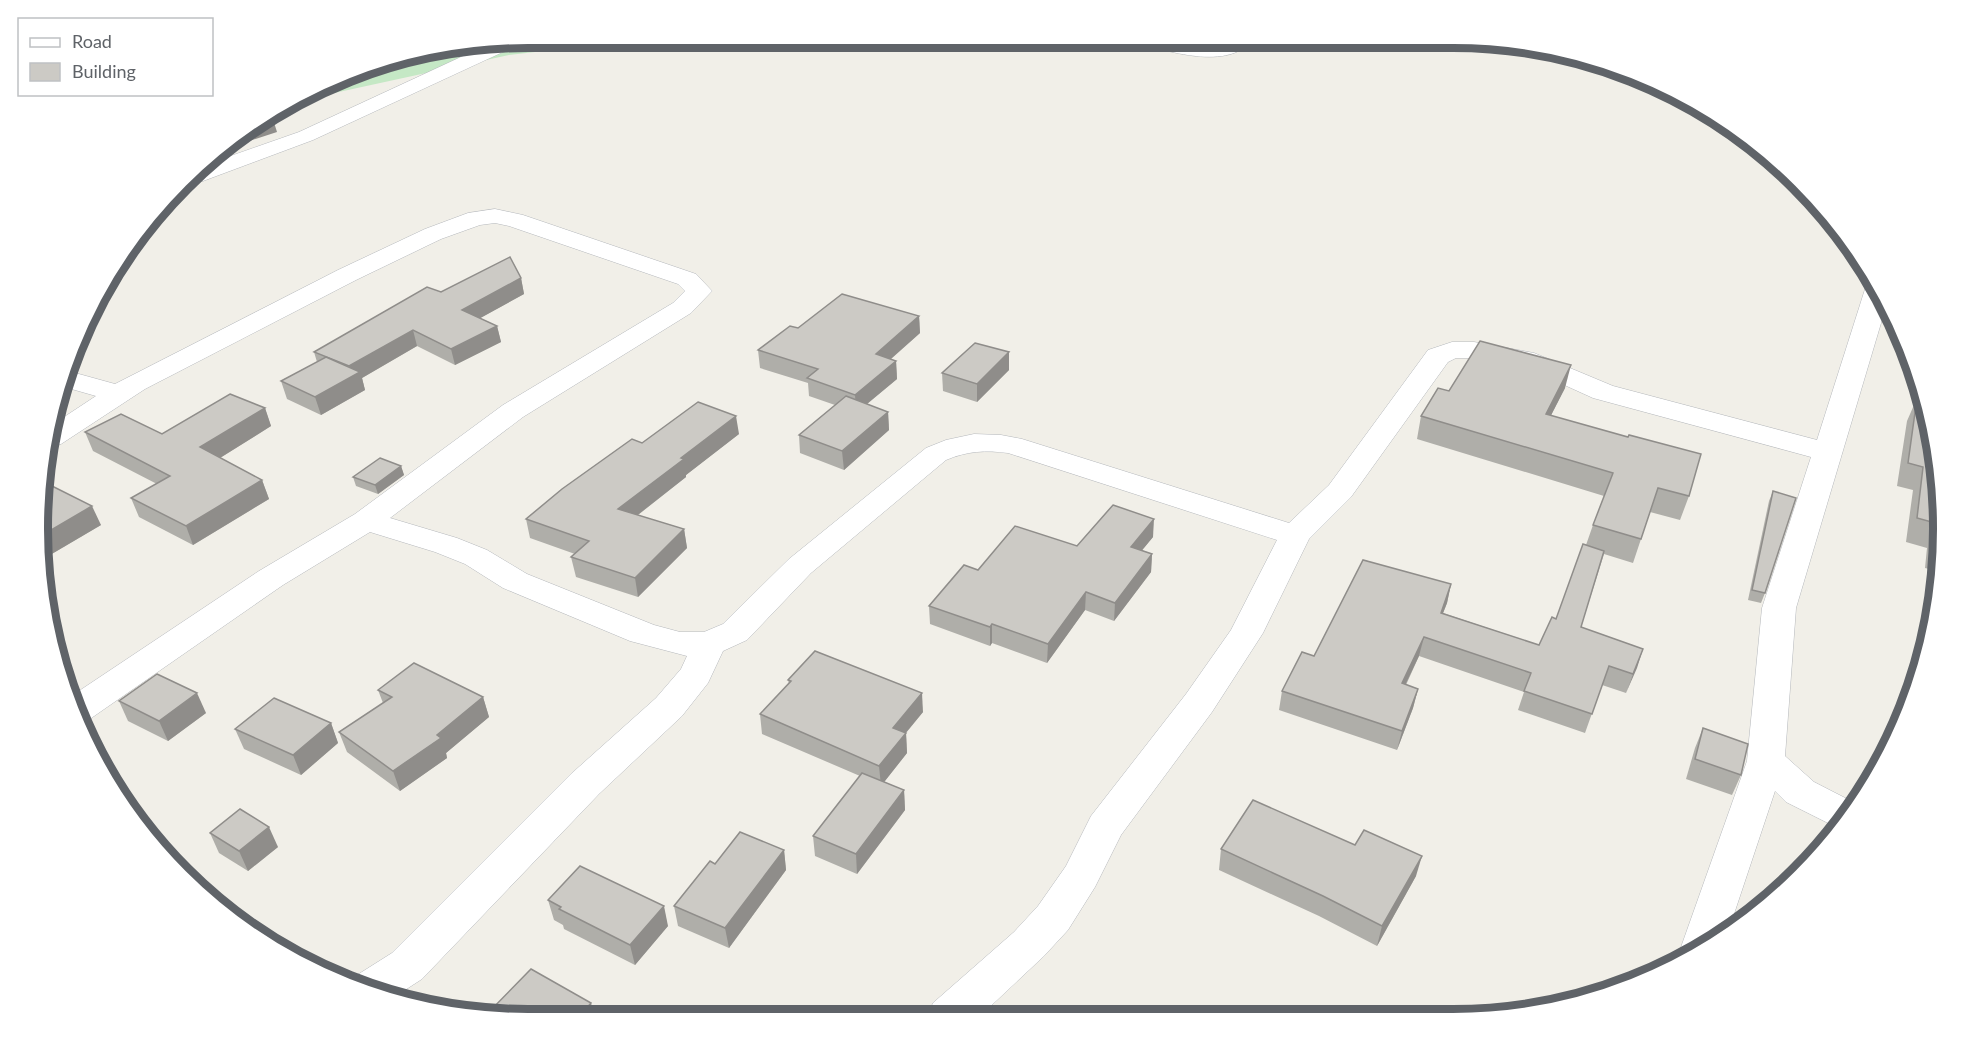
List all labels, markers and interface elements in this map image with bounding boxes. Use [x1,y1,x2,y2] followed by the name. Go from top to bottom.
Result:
[18,18,213,96] legend
[72,30,112,52] text: Road
[72,60,136,82] text: Building

